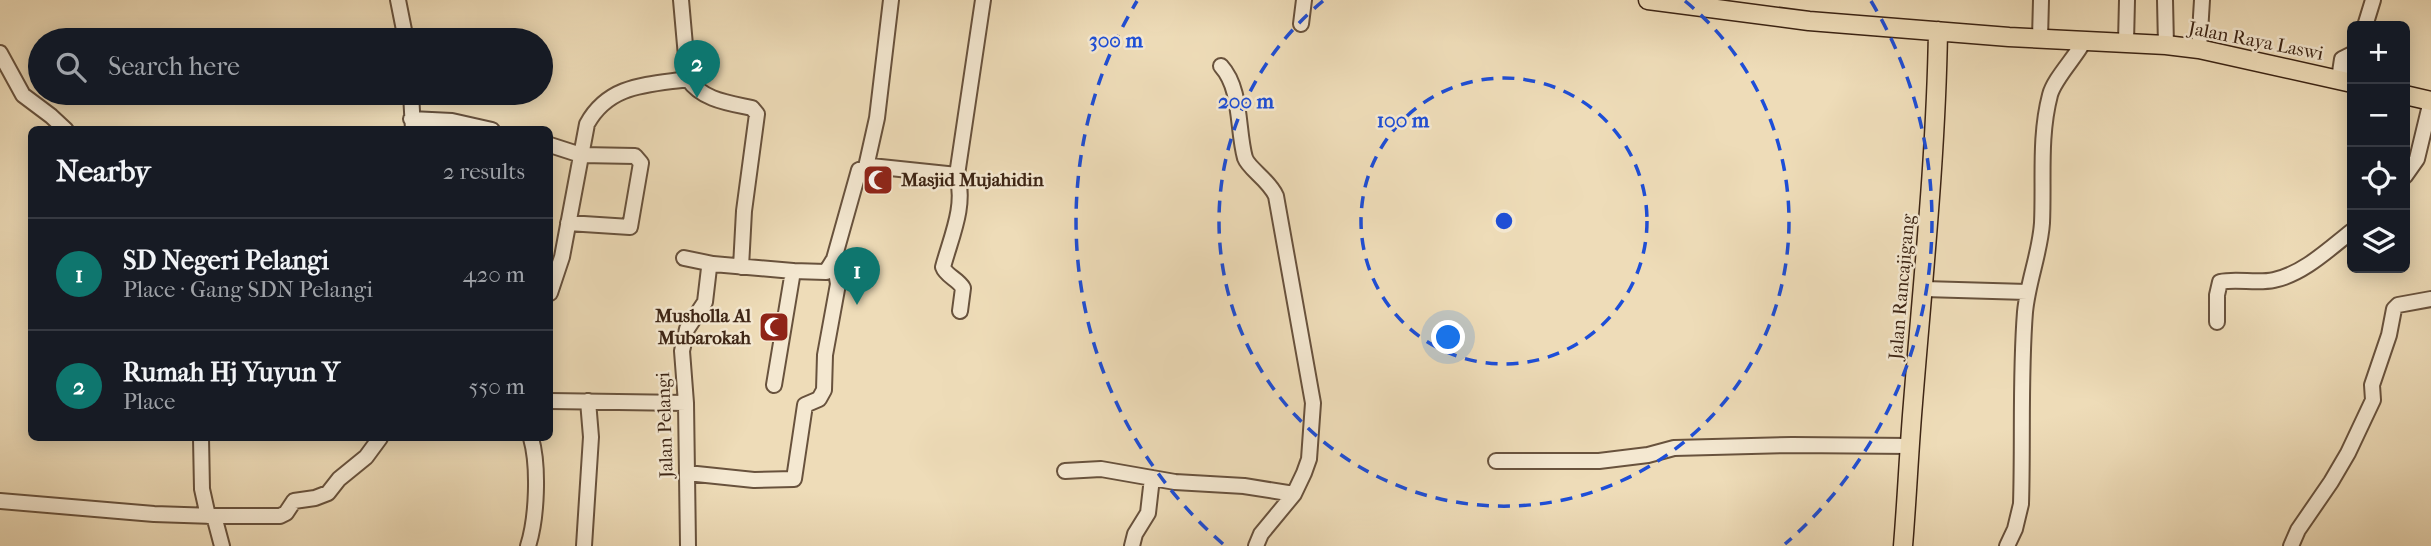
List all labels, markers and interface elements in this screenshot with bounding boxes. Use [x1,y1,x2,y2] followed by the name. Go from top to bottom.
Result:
[2185,17,2326,65] street label: Jalan Raya Laswi
[2347,21,2410,273] map controls
[2347,21,2410,84] button: +
[28,28,553,105] search box
[1089,28,1143,52] text: 300 m
[674,40,720,98] pin: 2
[52,48,90,86] icon: search
[108,51,240,82] text: Search here
[2347,84,2410,147] button: −
[1218,89,1275,113] text: 200 m
[1377,108,1430,132] text: 100 m
[2347,147,2410,210] button: locate
[56,154,151,189] text: Nearby
[443,158,525,185] text: 2 results
[861,163,895,197] mosque icon: Masjid Mujahidin
[900,169,1045,191] place label: Masjid Mujahidin
[1492,209,1516,233] centre of rings
[2347,210,2410,273] button: layers
[1884,212,1919,363] street label: Jalan Rancajigang
[123,245,329,276] text: SD Negeri Pelangi
[834,247,880,305] pin: 1
[75,261,83,288] text: 1
[463,261,525,288] text: 420 m
[123,276,373,303] text: Place · Gang SDN Pelangi
[654,305,752,349] place label: Musholla Al Mubarokah
[757,310,791,344] mosque icon: Musholla Al Mubarokah
[1431,320,1465,354] your location
[123,357,340,388] text: Rumah Hj Yuyun Y
[652,371,678,480] street label: Jalan Pelangi
[73,373,85,400] text: 2
[469,373,525,400] text: 550 m
[123,388,175,415] text: Place

